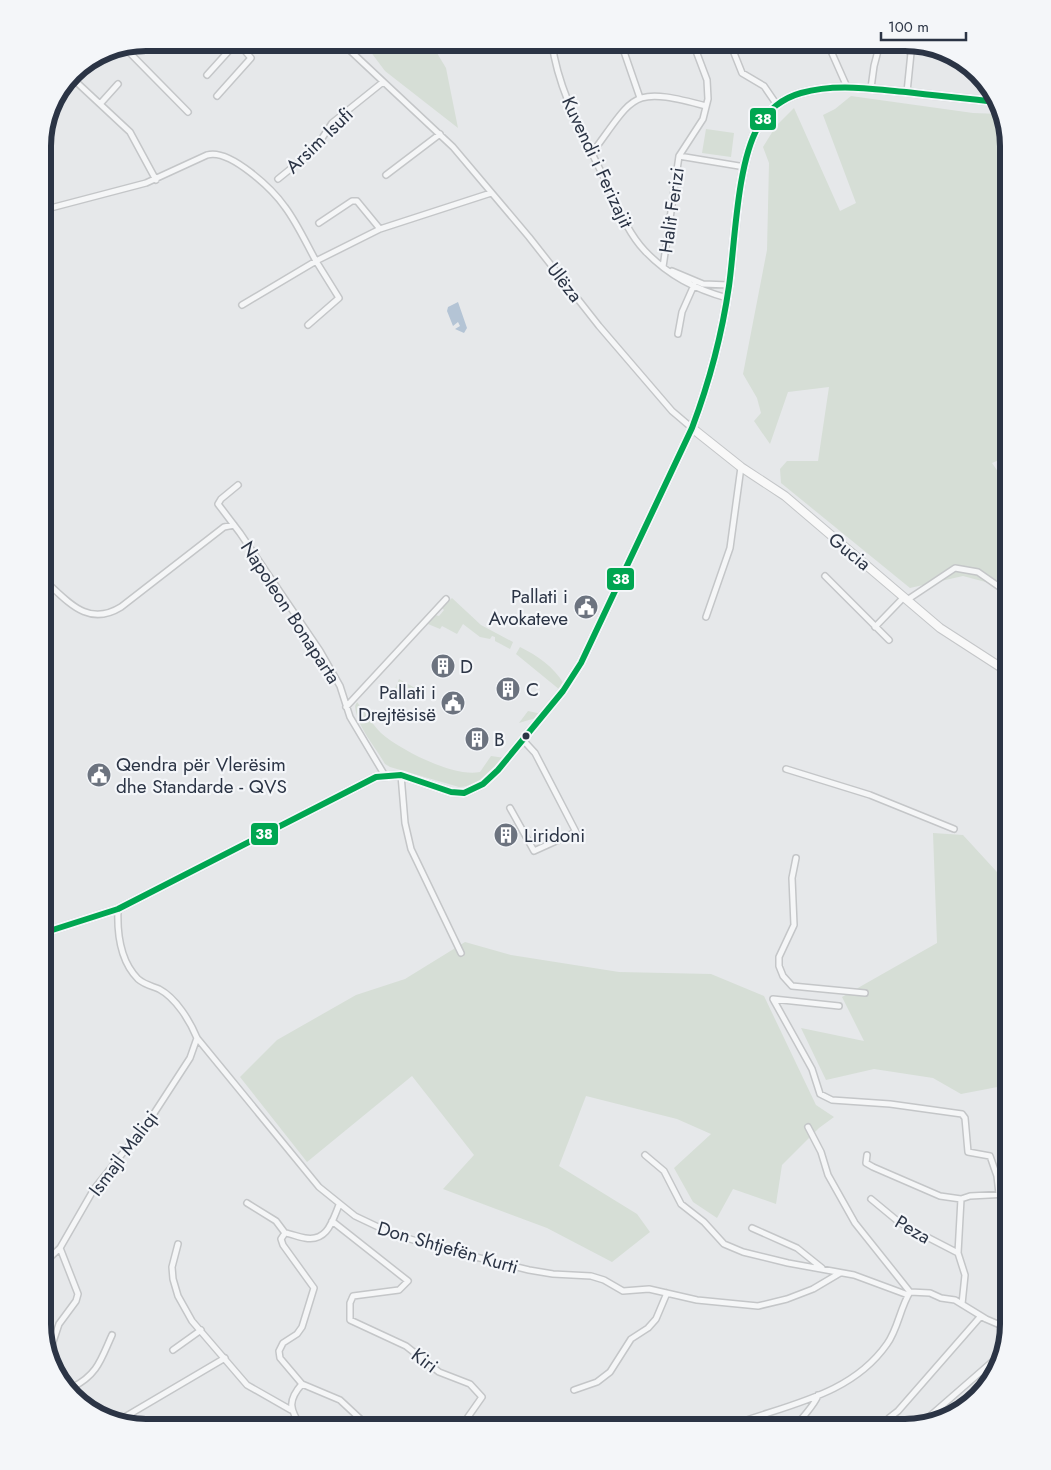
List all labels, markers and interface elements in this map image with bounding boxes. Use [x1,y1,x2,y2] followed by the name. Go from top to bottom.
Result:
[881,10,966,42] scale bar
[888,16,929,38] text: 100 m
[555,92,640,233] street label: Kuvendi i Ferizajit
[279,101,359,180] street label: Arsim Isufi
[749,107,777,131] line badge: 38
[754,109,772,129] text: 38
[652,166,691,255] street label: Halit Ferizi
[540,257,589,308] street label: Ulëza
[823,526,877,577] street label: Gucia
[234,535,347,689] street label: Napoleon Bonaparta
[606,567,635,591] line badge: 38
[612,569,630,589] text: 38
[489,583,568,632] place label: Pallati i Avokateve
[573,594,599,620] public building icon: Pallati i Avokateve
[430,653,456,679] building icon: D
[460,653,473,680] place label: D
[495,676,521,702] building icon: C
[526,676,539,703] place label: C
[358,679,436,728] place label: Pallati i Drejtësisë
[440,690,466,716] public building icon: Pallati i Drejtësisë
[464,726,490,752] building icon: B
[494,726,505,753] place label: B
[521,731,531,741] unlabelled marker
[116,751,287,800] place label: Qendra për Vlerësim dhe Standarde - QVS
[86,762,112,788] public building icon: Qendra për Vlerësim dhe Standarde - QVS
[250,822,279,846] line badge: 38
[493,822,519,848] building icon: Liridoni
[524,822,585,849] place label: Liridoni
[255,824,273,844] text: 38
[82,1105,164,1202] street label: Ismajl Maliqi
[890,1208,936,1250] street label: Peza
[374,1214,522,1281] street label: Don Shtjefën Kurti
[406,1341,444,1379] street label: Kiri

